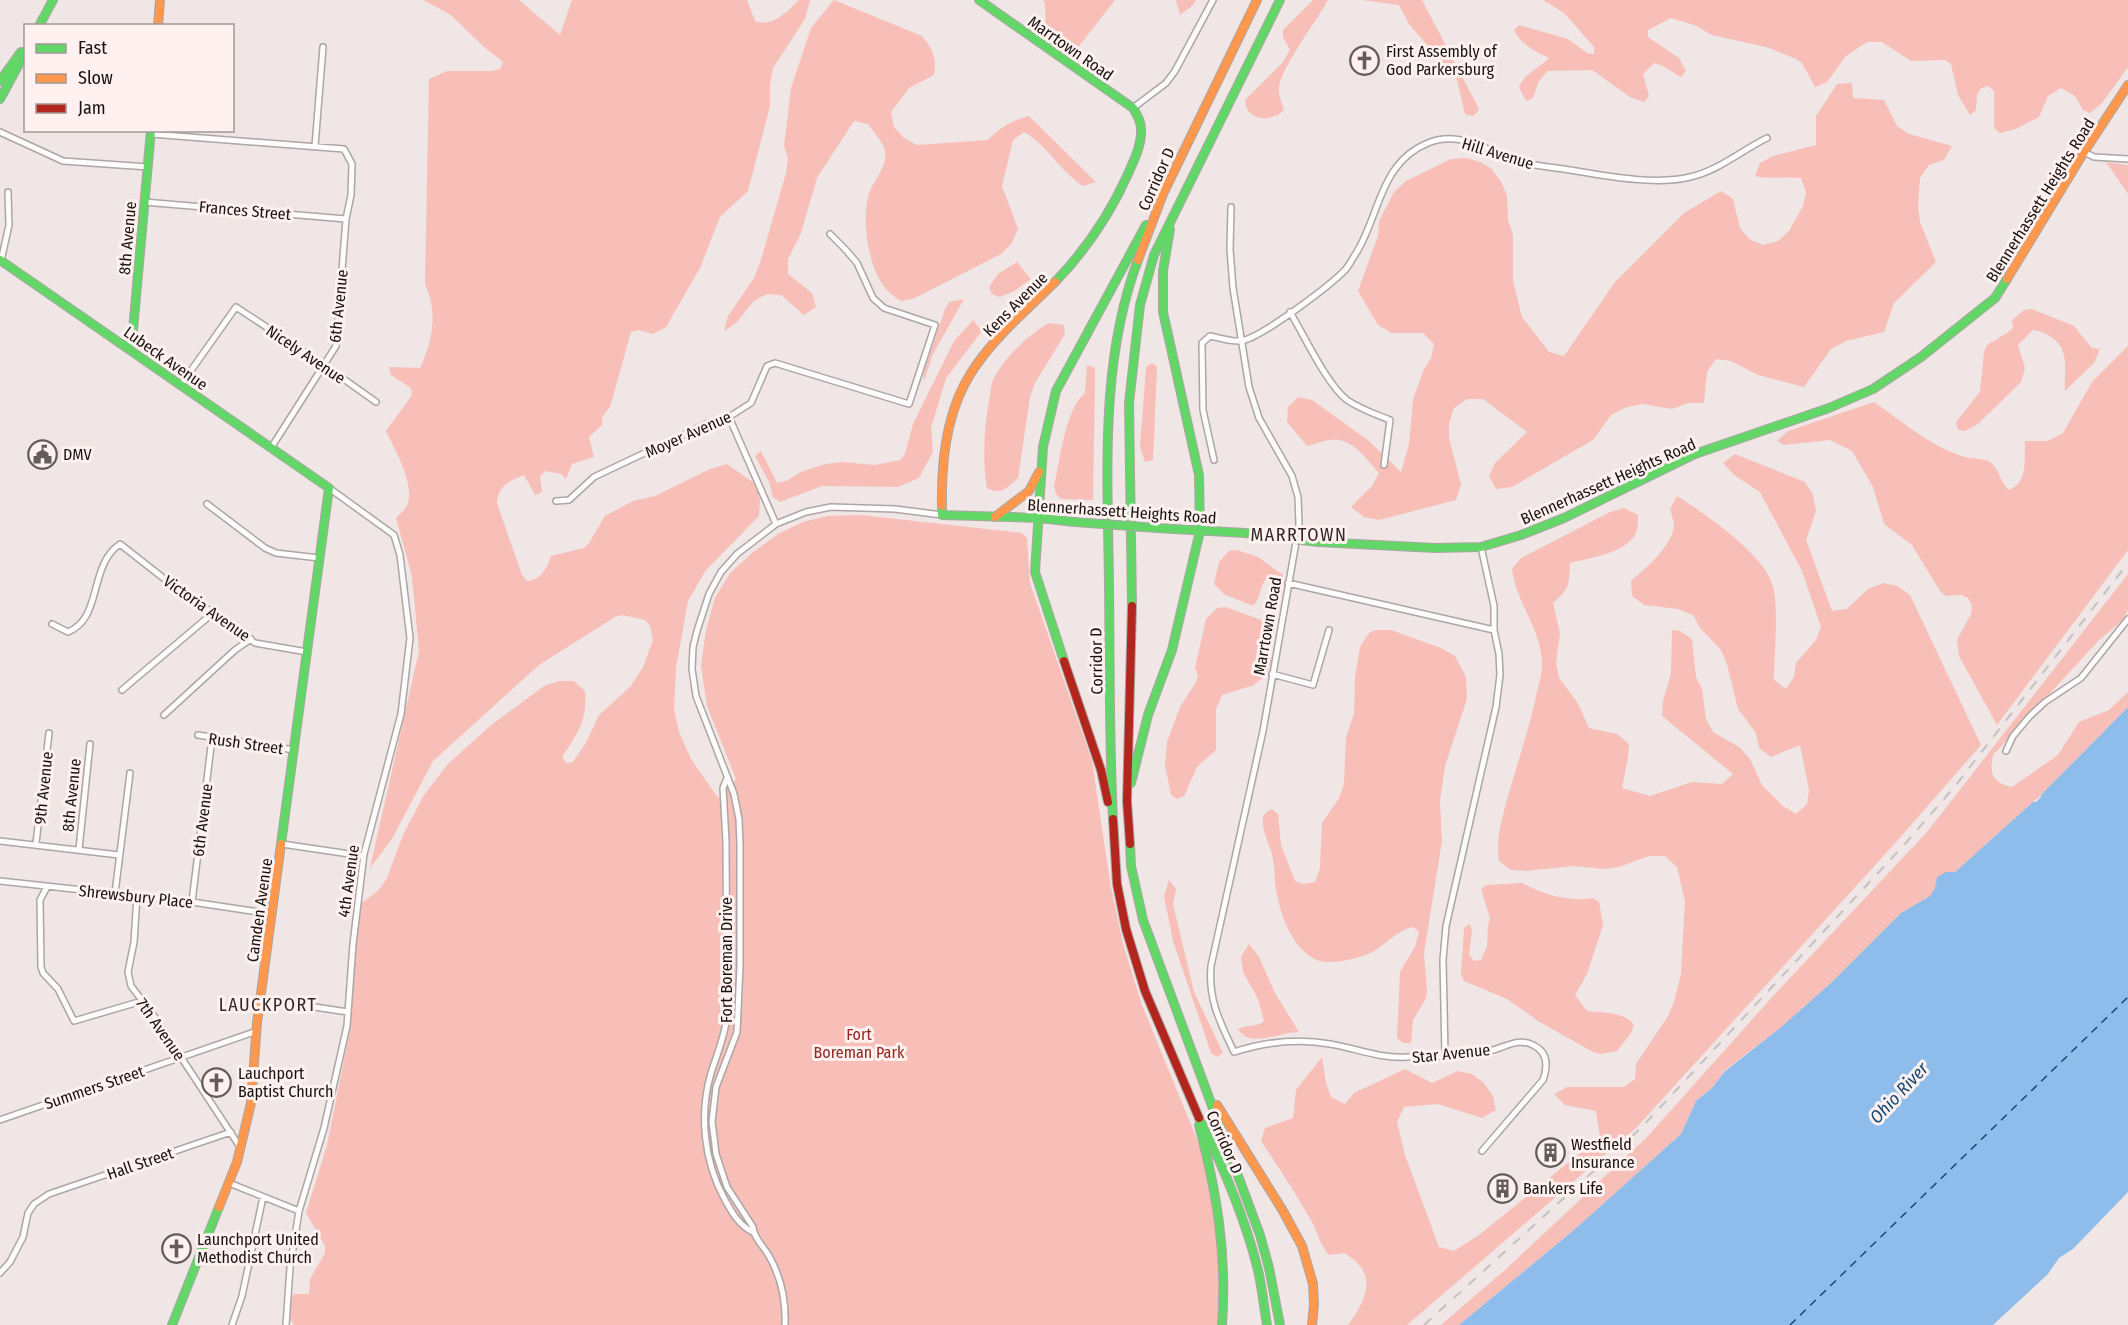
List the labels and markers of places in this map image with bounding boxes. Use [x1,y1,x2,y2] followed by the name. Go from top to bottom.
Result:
[1386,42,1498,79] place label: First Assembly of God Parkersburg
[1349,44,1381,76] church icon: First Assembly of God Parkersburg
[26,438,58,470] public building icon: DMV
[63,445,92,464] place label: DMV
[238,1064,333,1101] place label: Lauchport Baptist Church
[201,1066,233,1098] church icon: Lauchport Baptist Church
[1571,1135,1635,1172] place label: Westfield Insurance
[1534,1137,1566,1169] building icon: Westfield Insurance
[1486,1172,1518,1204] building icon: Bankers Life
[1523,1179,1603,1198] place label: Bankers Life
[197,1230,319,1267] place label: Launchport United Methodist Church
[160,1232,192,1264] church icon: Launchport United Methodist Church

